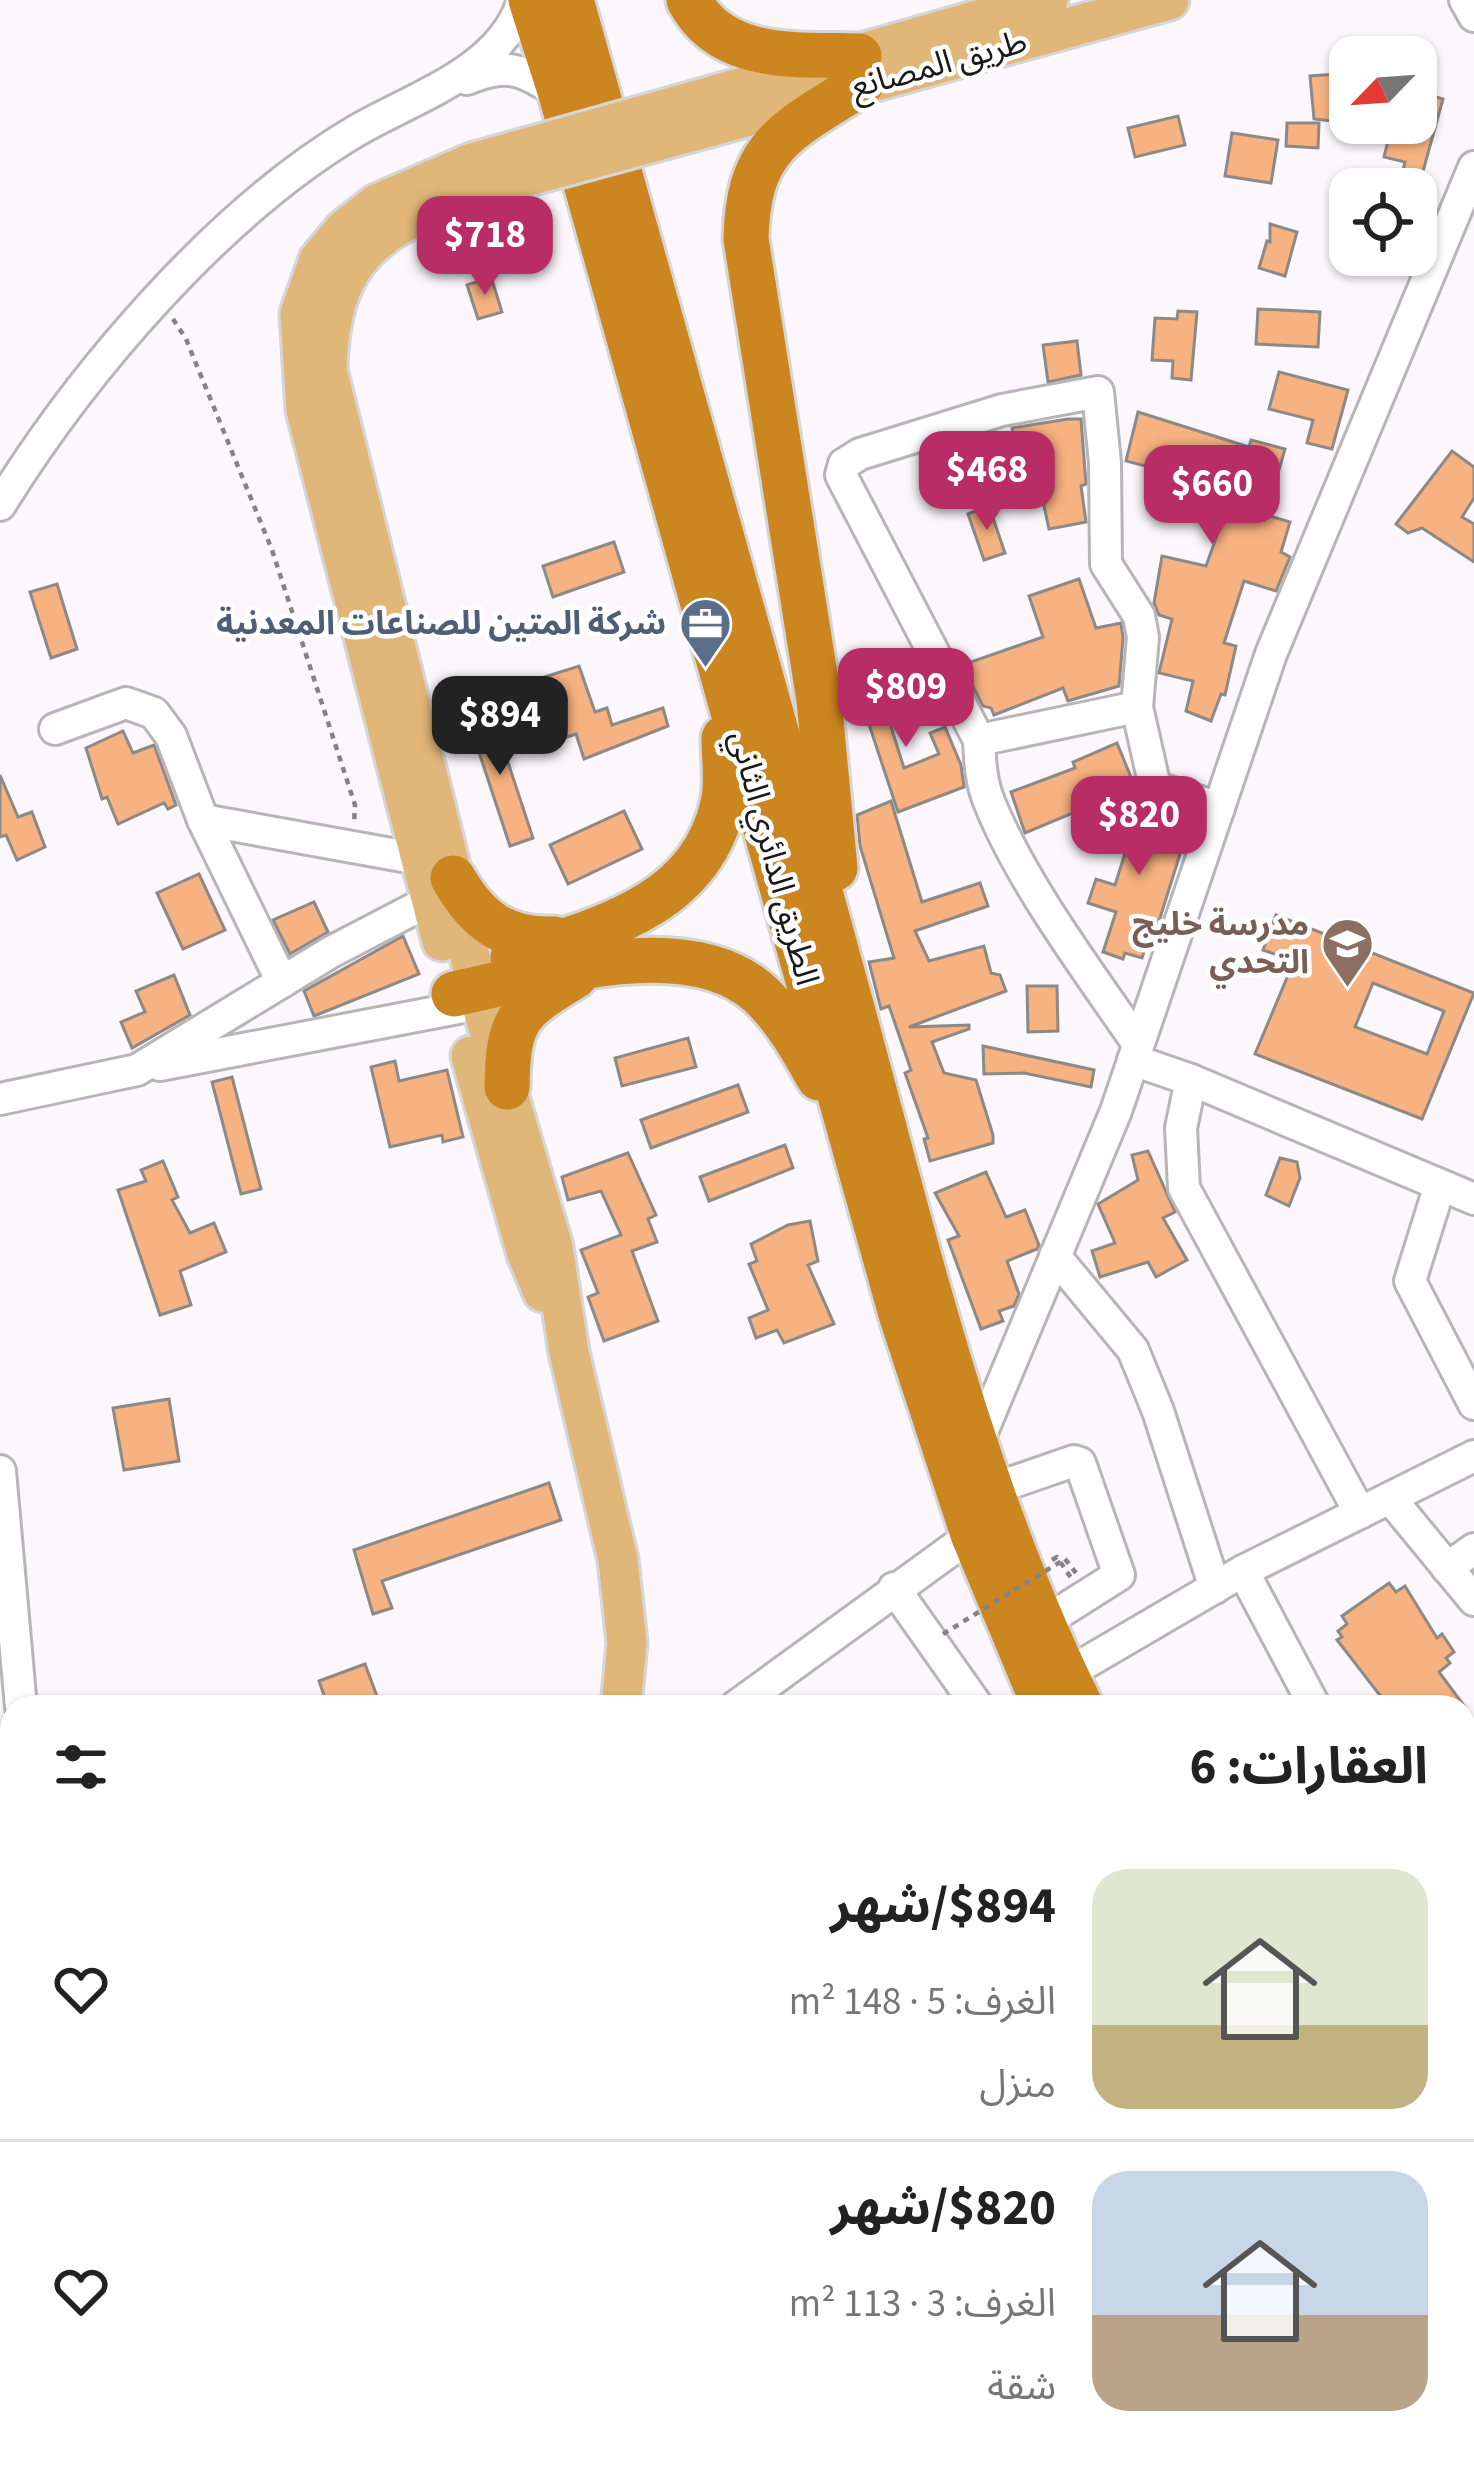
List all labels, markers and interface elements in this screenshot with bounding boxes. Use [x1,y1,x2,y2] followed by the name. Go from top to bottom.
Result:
[846,18,1032,110] street label: طريق المصانع
[1329,36,1437,144] north arrow
[1329,36,1437,276] map controls
[1329,168,1437,276] button: locate
[414,196,556,298] pin: $718
[444,207,526,263] text: $718
[916,431,1058,533] pin: $468
[946,442,1028,498] text: $468
[1141,445,1283,547] pin: $660
[1171,456,1253,512] text: $660
[677,595,733,669] office icon: شركة المتين للصناعات المعدنية
[216,600,666,647] place label: شركة المتين للصناعات المعدنية
[835,648,977,750] pin: $809
[865,659,947,715] text: $809
[429,676,571,778] pin: $894
[459,687,541,743] text: $894
[717,725,831,991] street label: الطريق الدائري الثاني
[1068,776,1210,878] pin: $820
[1098,787,1180,843] text: $820
[1132,901,1309,988] place label: مدرسة خليج التحدي
[1320,915,1376,989] school or university icon: مدرسة خليج التحدي
[1189,1731,1428,1803] text: العقارات: 6
[48,1734,114,1800] icon: filters
[830,1870,1056,1942] text: $894/شهر
[1188,1917,1332,2061] icon: home
[48,1956,114,2022] icon: heart
[789,1974,1056,2030] text: الغرف: 5 · 148 m²
[980,2057,1056,2113] text: منزل
[830,2172,1056,2244] text: $820/شهر
[1188,2219,1332,2363] icon: home
[48,2258,114,2324] icon: heart
[789,2276,1056,2332] text: الغرف: 3 · 113 m²
[987,2359,1056,2415] text: شقة

